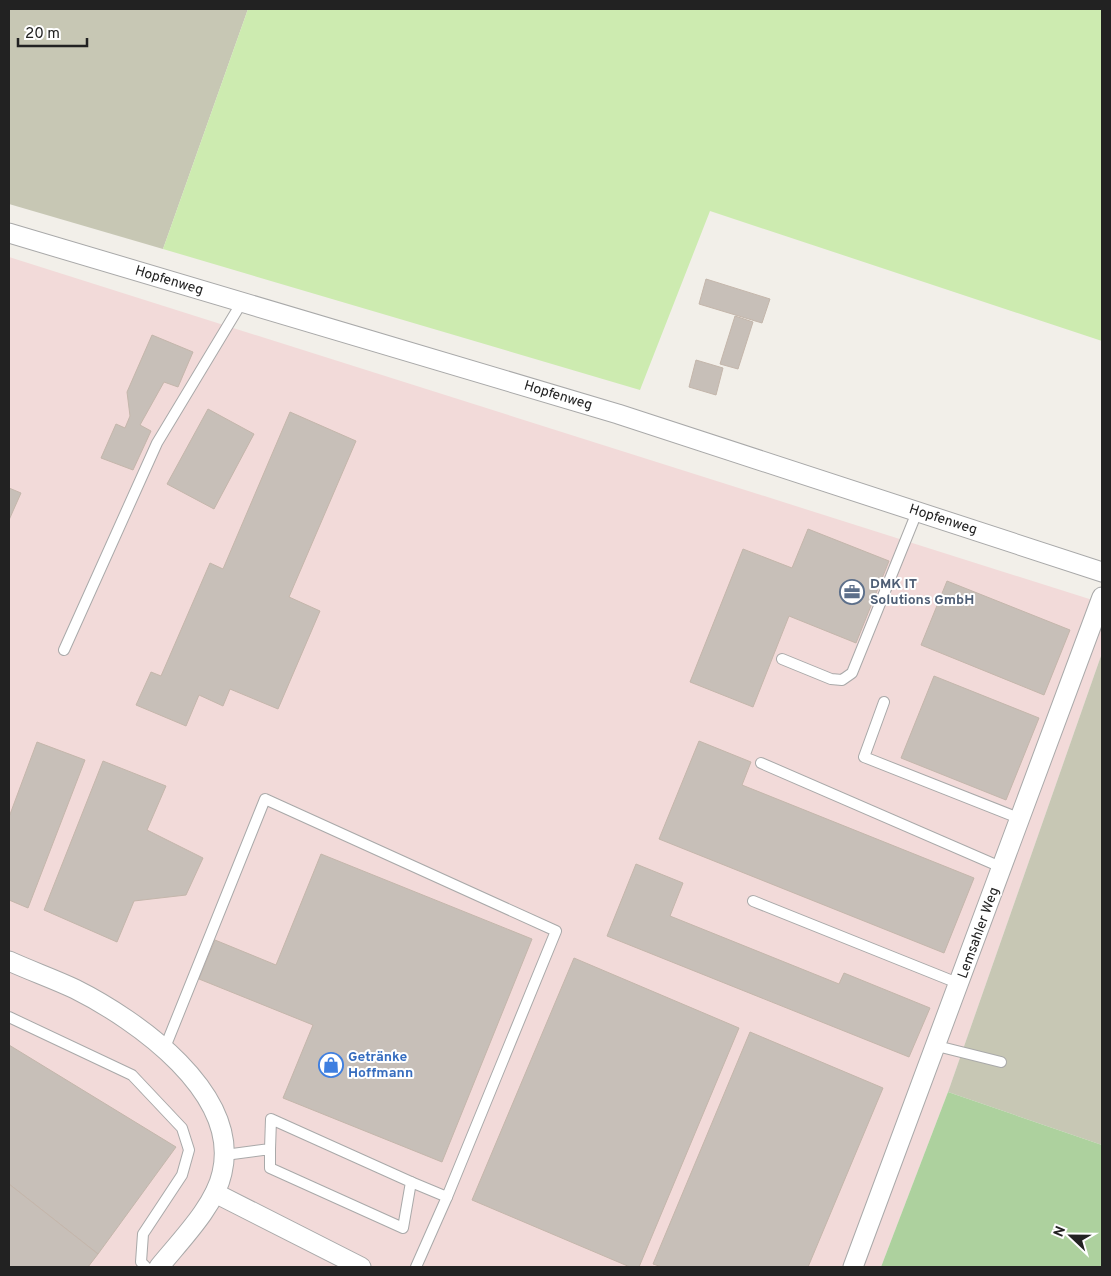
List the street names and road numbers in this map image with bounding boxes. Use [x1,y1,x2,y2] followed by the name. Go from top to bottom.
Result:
[133,263,205,299] street label: Hopfenweg
[522,378,594,414] street label: Hopfenweg
[907,501,979,539] street label: Hopfenweg
[955,885,1003,981] street label: Lemsahler Weg

